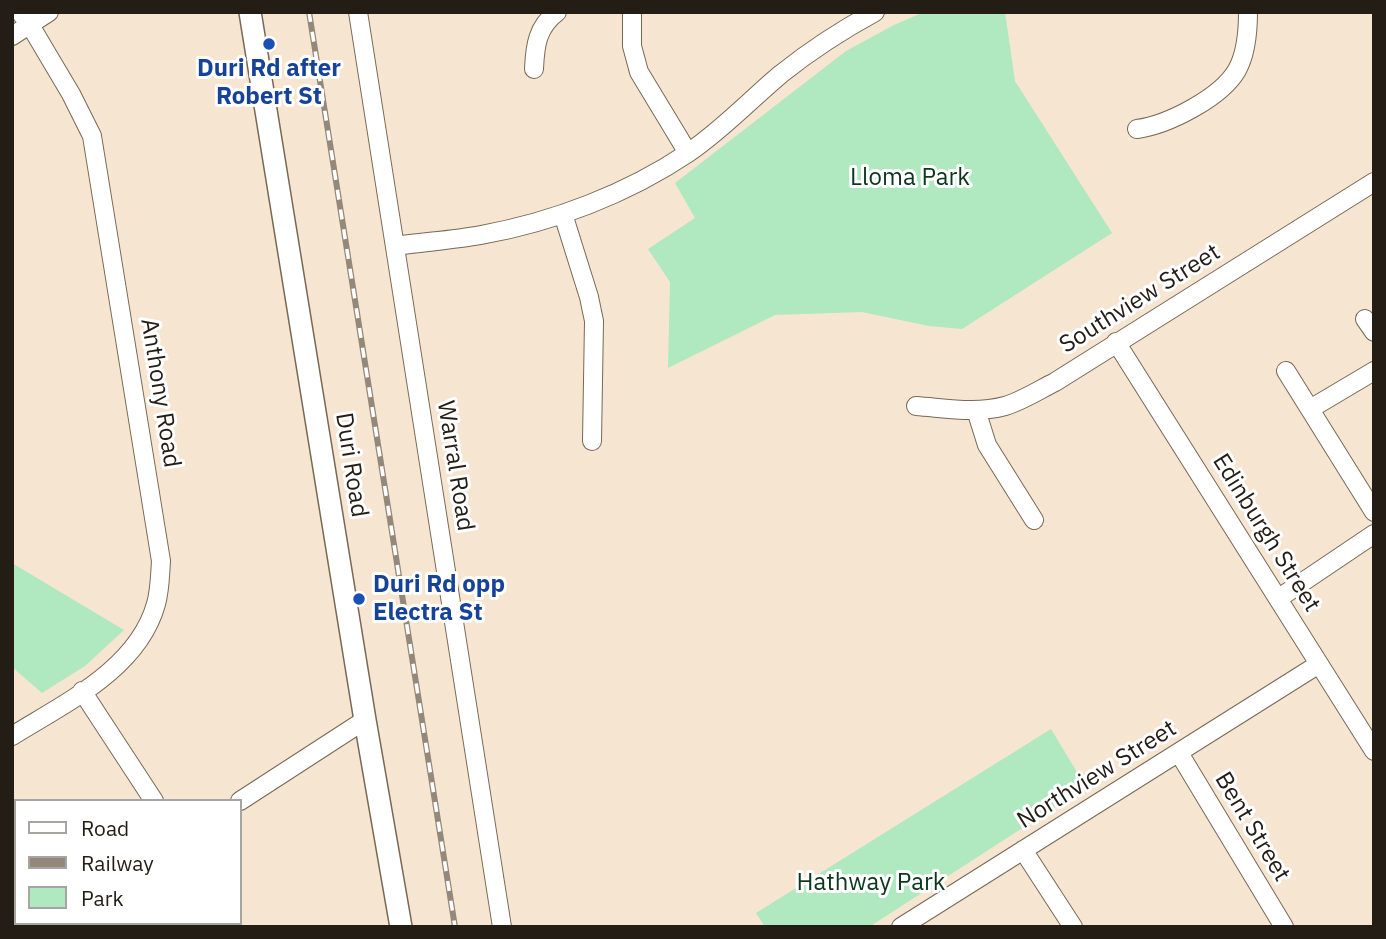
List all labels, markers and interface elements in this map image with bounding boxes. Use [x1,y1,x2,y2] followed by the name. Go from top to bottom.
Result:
[261,36,277,52] marker: Duri Rd after Robert St
[197,55,341,111] place label: Duri Rd after Robert St
[850,164,970,192] park label: Lloma Park
[1054,238,1226,360] street label: Southview Street
[134,316,186,470] street label: Anthony Road
[430,399,480,533] street label: Warral Road
[329,411,373,519] street label: Duri Road
[1206,449,1326,617] street label: Edinburgh Street
[373,571,505,627] place label: Duri Rd opp Electra St
[351,591,367,607] marker: Duri Rd opp Electra St
[1012,715,1182,835] street label: Northview Street
[1208,767,1296,887] street label: Bent Street
[14,799,242,925] legend
[81,814,129,842] text: Road
[81,849,154,877] text: Railway
[797,869,945,897] park label: Hathway Park
[81,884,124,912] text: Park

